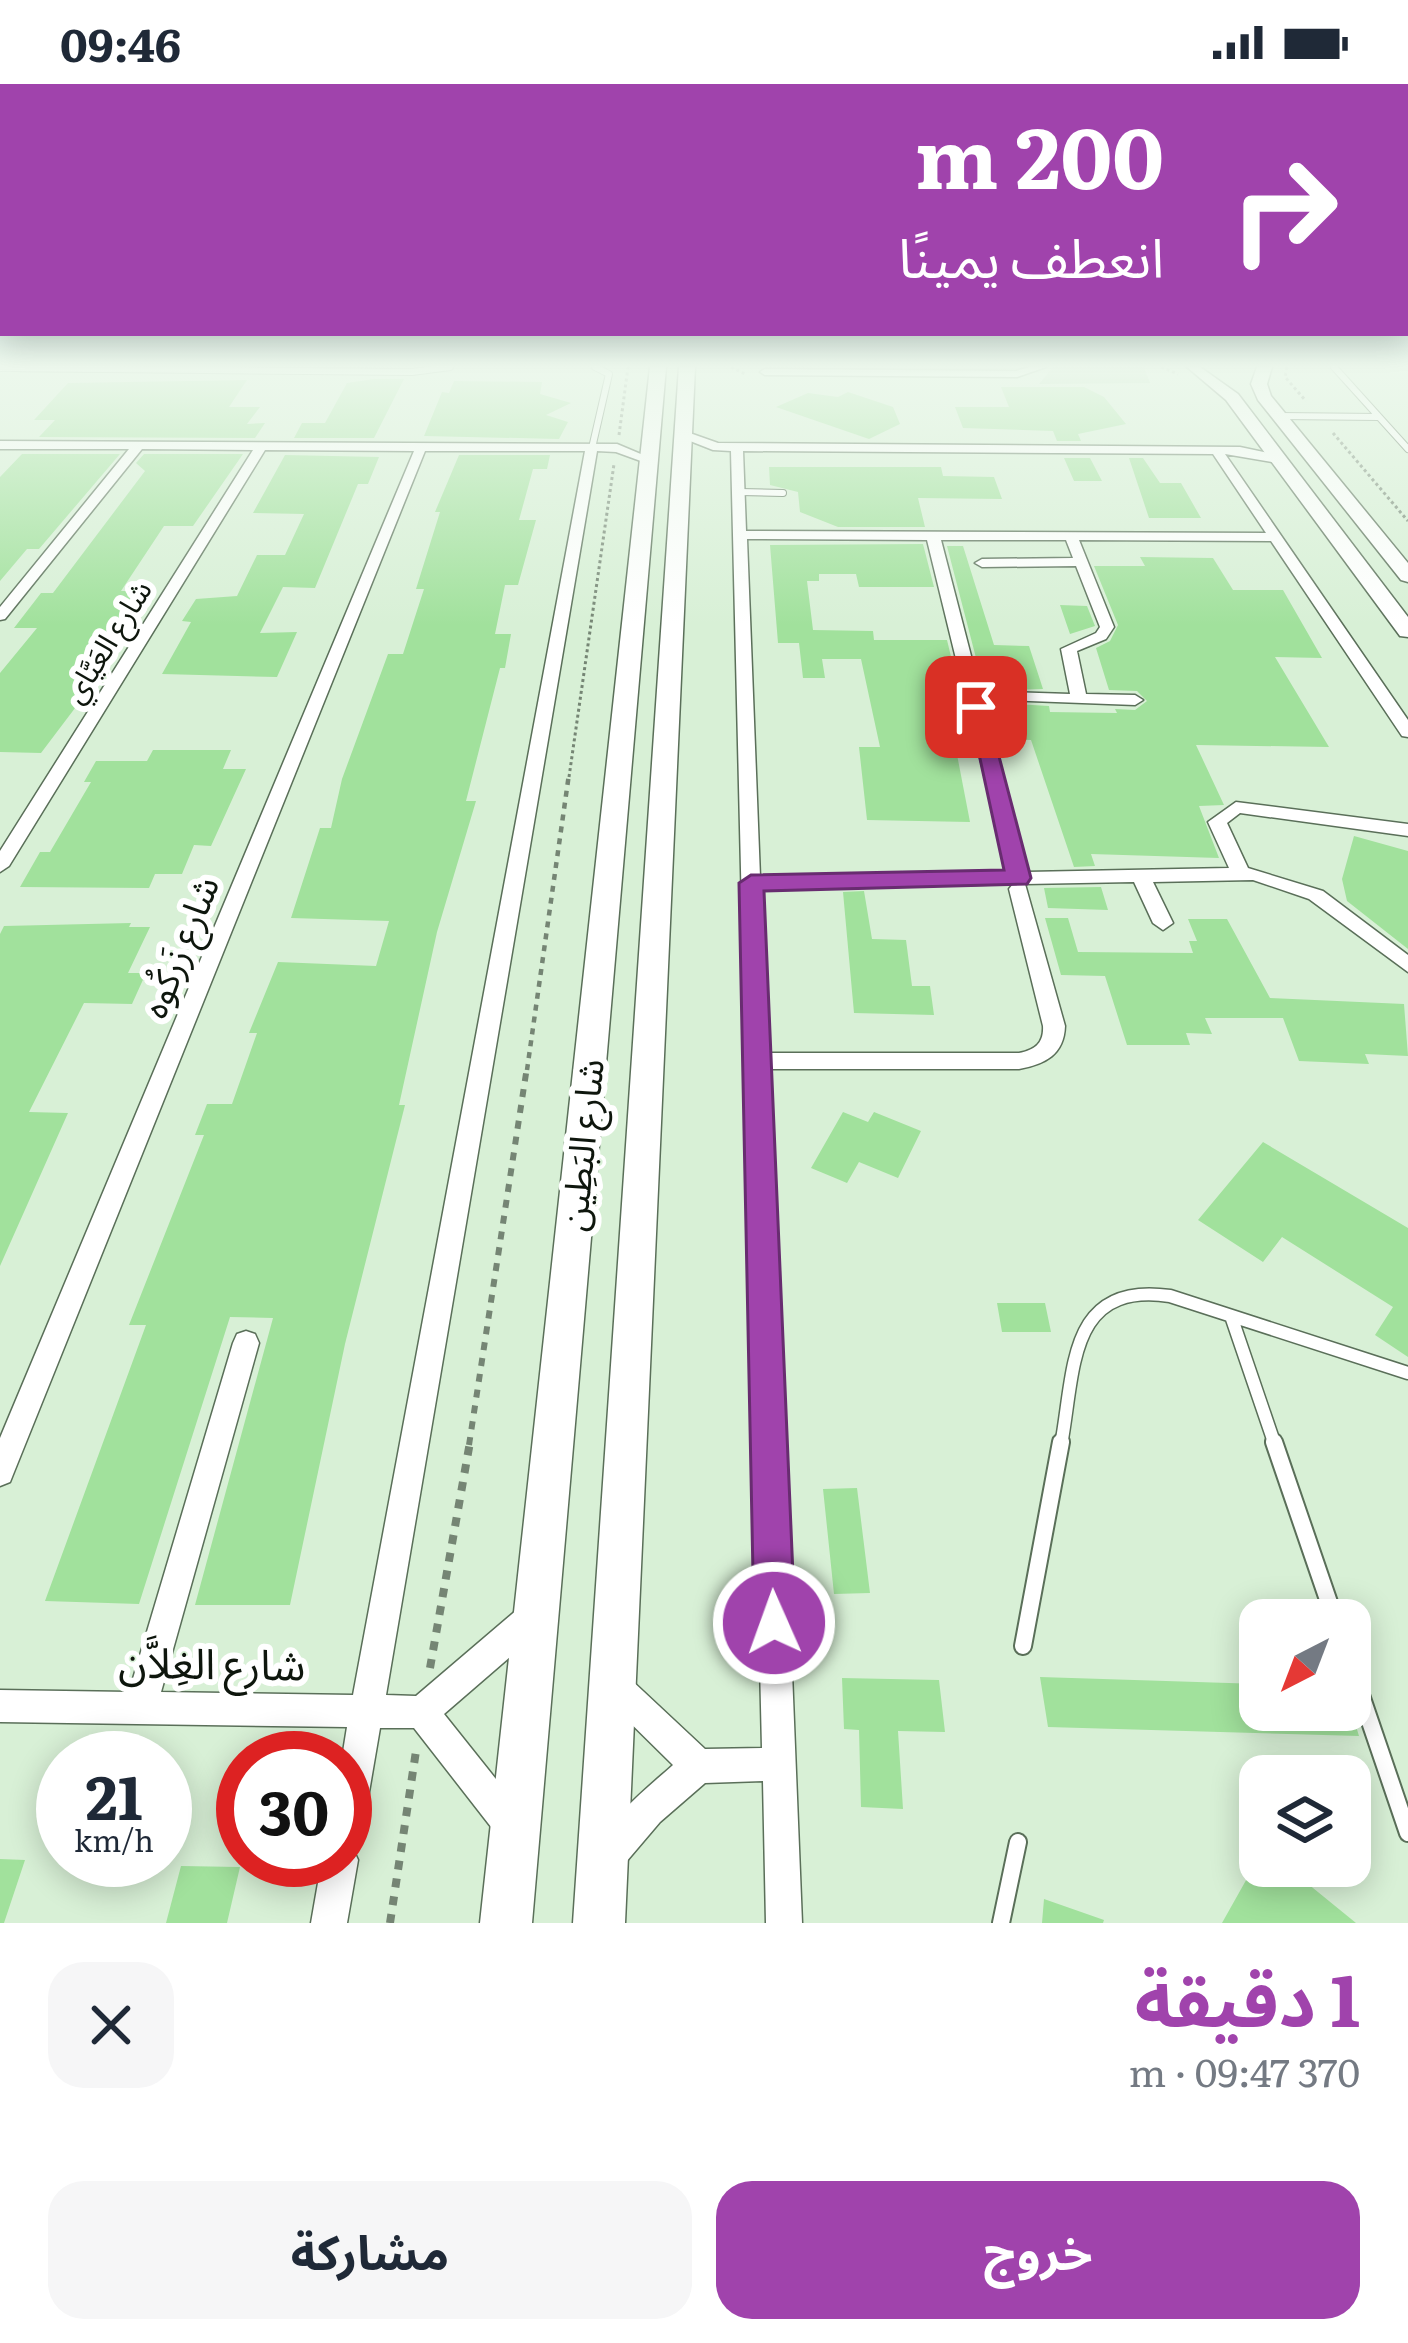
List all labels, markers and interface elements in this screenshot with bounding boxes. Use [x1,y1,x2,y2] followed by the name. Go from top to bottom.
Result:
[60,9,181,76] text: 09:46
[915,90,1164,215] text: 200 m
[1206,132,1362,288] icon: right
[898,214,1164,295] text: انعطف يمينًا
[50,570,164,713] street label: شارع العَيَّاي
[925,656,1027,758] pin
[943,674,1009,740] icon: arrive
[125,867,233,1026] street label: شارع زَركُوه
[544,1056,618,1234] street label: شارع البَطِين
[711,1560,837,1686] position arrow
[1239,1599,1371,1731] north arrow
[1239,1599,1371,1887] map controls
[118,1628,306,1698] street label: شارع الغِلاَّن
[216,1731,372,1887] speed limit sign: 30
[85,1749,143,1838] text: 21
[1239,1755,1371,1887] button: layers
[74,1817,154,1861] text: km/h
[1135,1942,1360,2049] text: 1 دقيقة
[48,1962,174,2088] button: close
[1128,2041,1360,2099] text: 370 m · 09:47
[48,2181,692,2319] button: مشاركة
[716,2181,1360,2319] button: خروج

